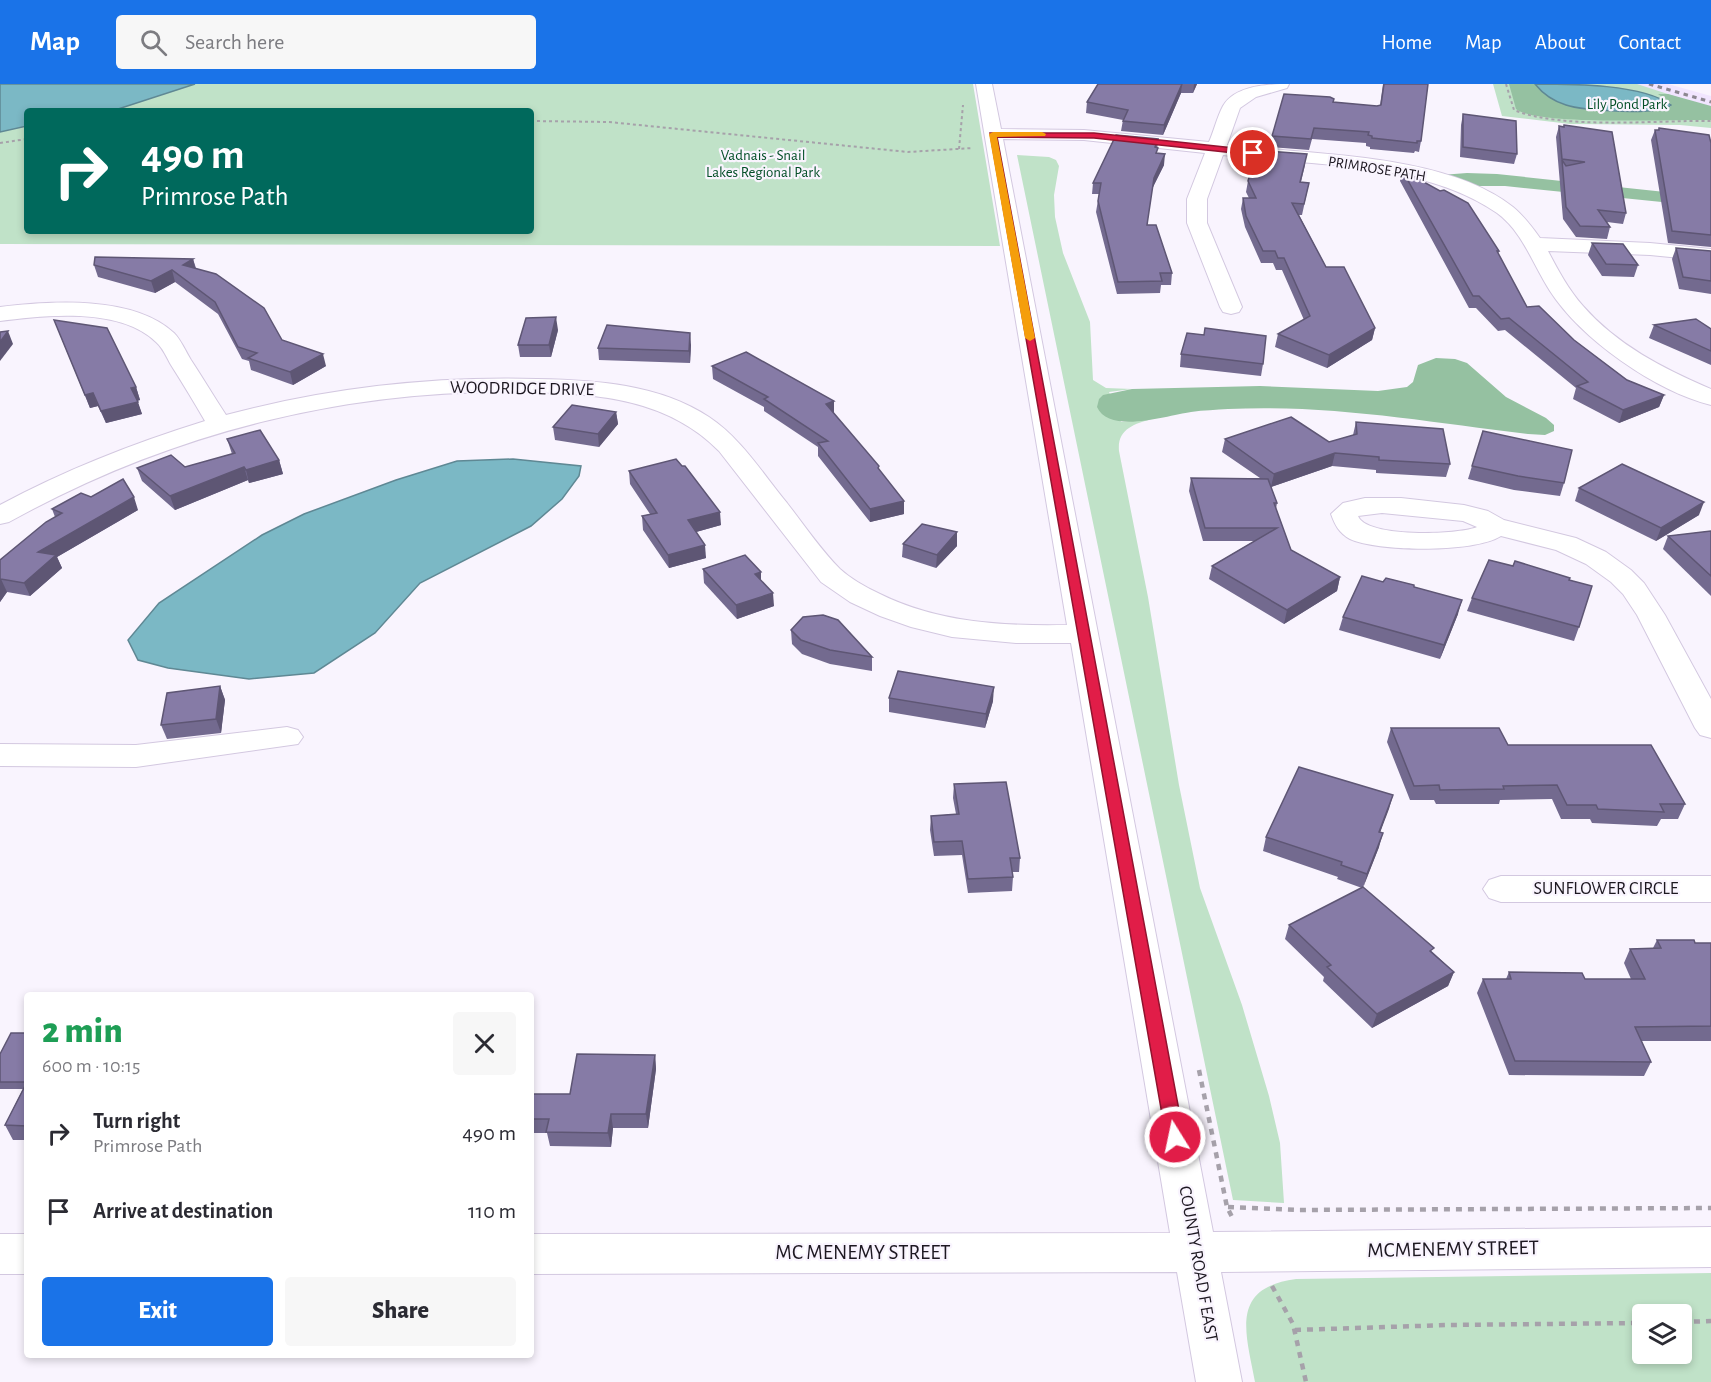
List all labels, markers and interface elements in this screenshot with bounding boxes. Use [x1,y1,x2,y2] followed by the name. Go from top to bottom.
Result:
[116,15,536,69] search box
[137,26,170,59] icon: search
[30,28,80,56] text: Map
[185,31,284,53] text: Search here
[1381,32,1432,53] text: Home
[1465,32,1502,53] text: Map
[1535,32,1585,53] text: About
[1618,32,1681,53] text: Contact
[1587,97,1668,112] park label: Lily Pond Park
[1227,127,1278,178] pin
[42,132,120,210] icon: right
[141,134,245,176] text: 490 m
[1236,136,1269,169] icon: arrive
[706,148,820,180] park label: Vadnais - Snail Lakes Regional Park
[1327,154,1427,184] street label: PRIMROSE PATH
[141,183,289,210] text: Primrose Path
[450,379,595,399] street label: WOODRIDGE DRIVE
[1533,880,1679,898] street label: SUNFLOWER CIRCLE
[453,1012,516,1075] button: close
[42,1013,123,1049] text: 2 min
[42,1056,140,1076] text: 600 m · 10:15
[1143,1105,1207,1169] position arrow
[93,1110,180,1132] text: Turn right
[42,1117,75,1150] icon: right
[462,1122,516,1144] text: 490 m
[93,1136,202,1156] text: Primrose Path
[1175,1185,1221,1344] street label: COUNTY ROAD F EAST
[42,1195,75,1228] icon: arrive
[93,1200,273,1222] text: Arrive at destination
[468,1200,516,1222] text: 110 m
[1367,1237,1539,1261] street label: MCMENEMY STREET
[775,1242,951,1263] street label: MC MENEMY STREET
[42,1277,273,1346] button: Exit
[285,1277,516,1346] button: Share
[1632,1304,1692,1364] map controls
[1632,1304,1692,1364] button: layers

